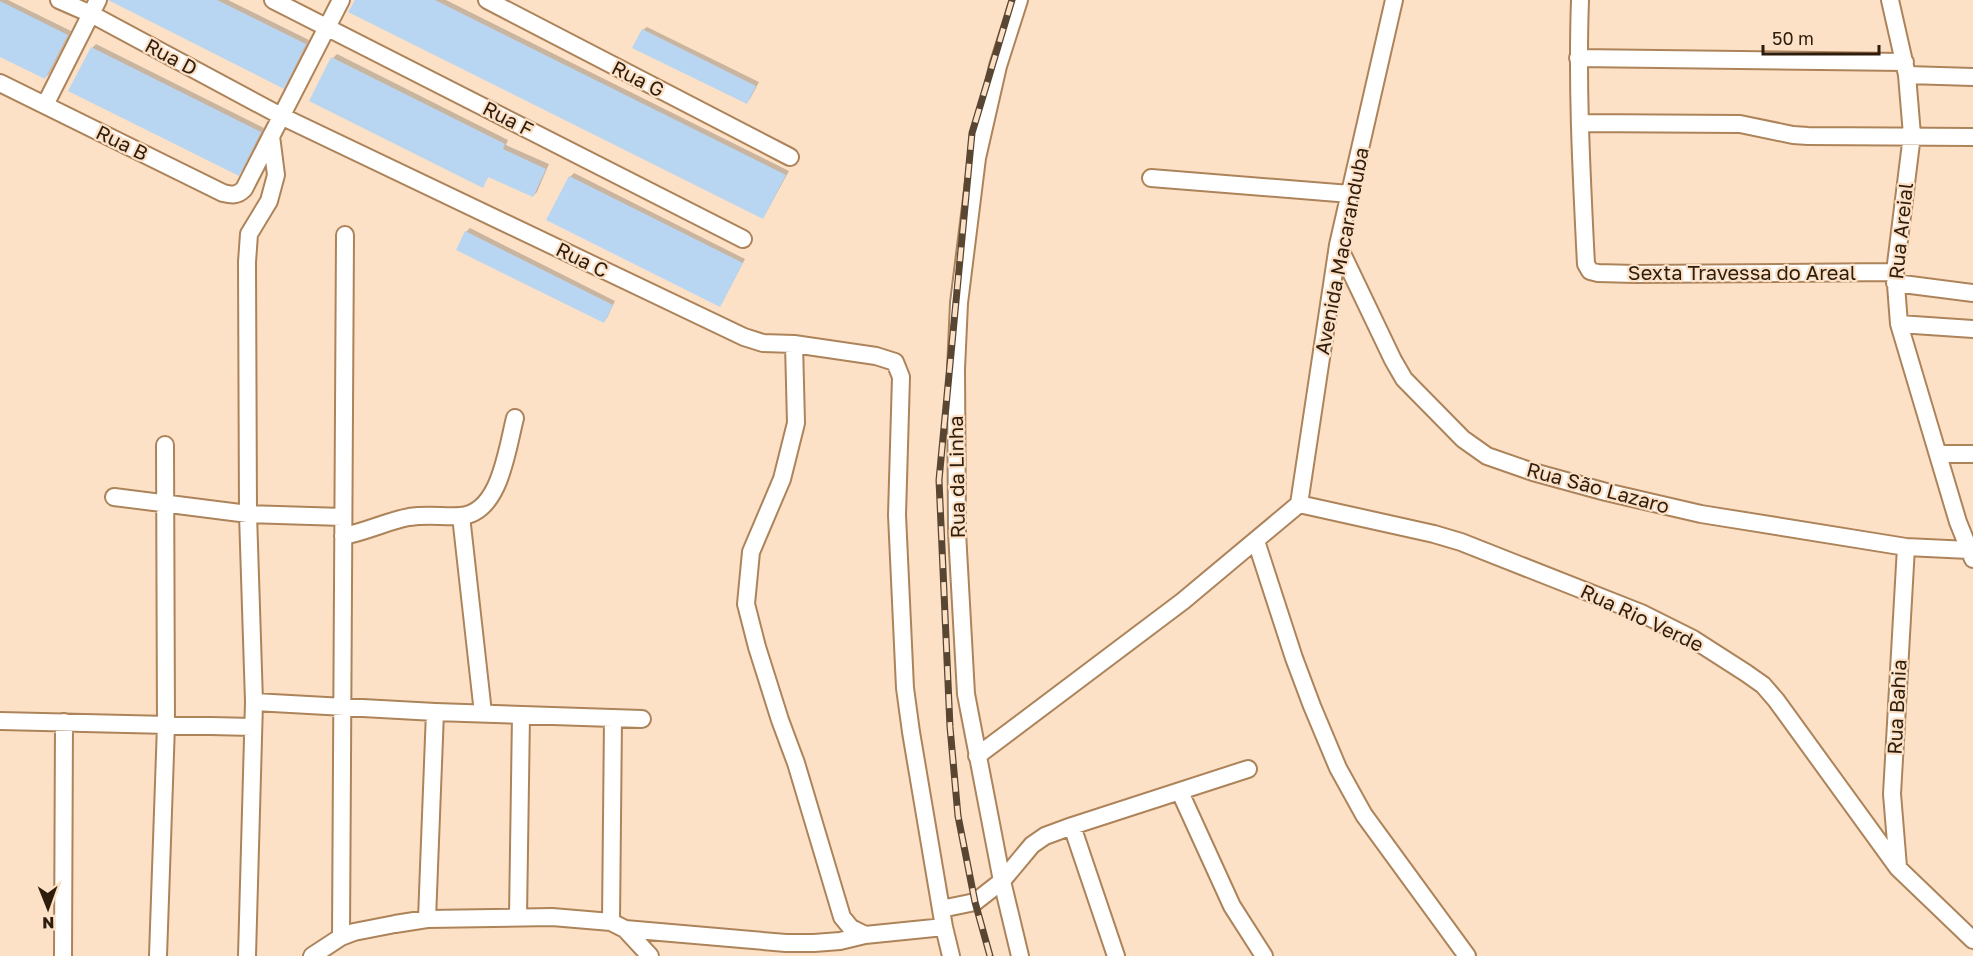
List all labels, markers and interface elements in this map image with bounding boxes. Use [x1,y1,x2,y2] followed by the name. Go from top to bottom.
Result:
[1763,18,1878,56] scale bar
[1772,27,1814,49] text: 50 m
[141,32,202,80] street label: Rua D
[608,55,669,101] street label: Rua G
[479,95,538,141] street label: Rua F
[92,119,152,165] street label: Rua B
[1309,145,1373,357] street label: Avenida Macaranduba
[1883,181,1917,281] street label: Rua Areial
[552,236,613,282] street label: Rua C
[1628,260,1856,284] street label: Sexta Travessa do Areal
[943,415,969,539] street label: Rua da Linha
[1524,456,1672,518] street label: Rua São Lazaro
[1577,578,1708,656] street label: Rua Rio Verde
[1882,659,1910,755] street label: Rua Bahia
[18,878,78,938] north arrow
[42,913,55,933] text: N

